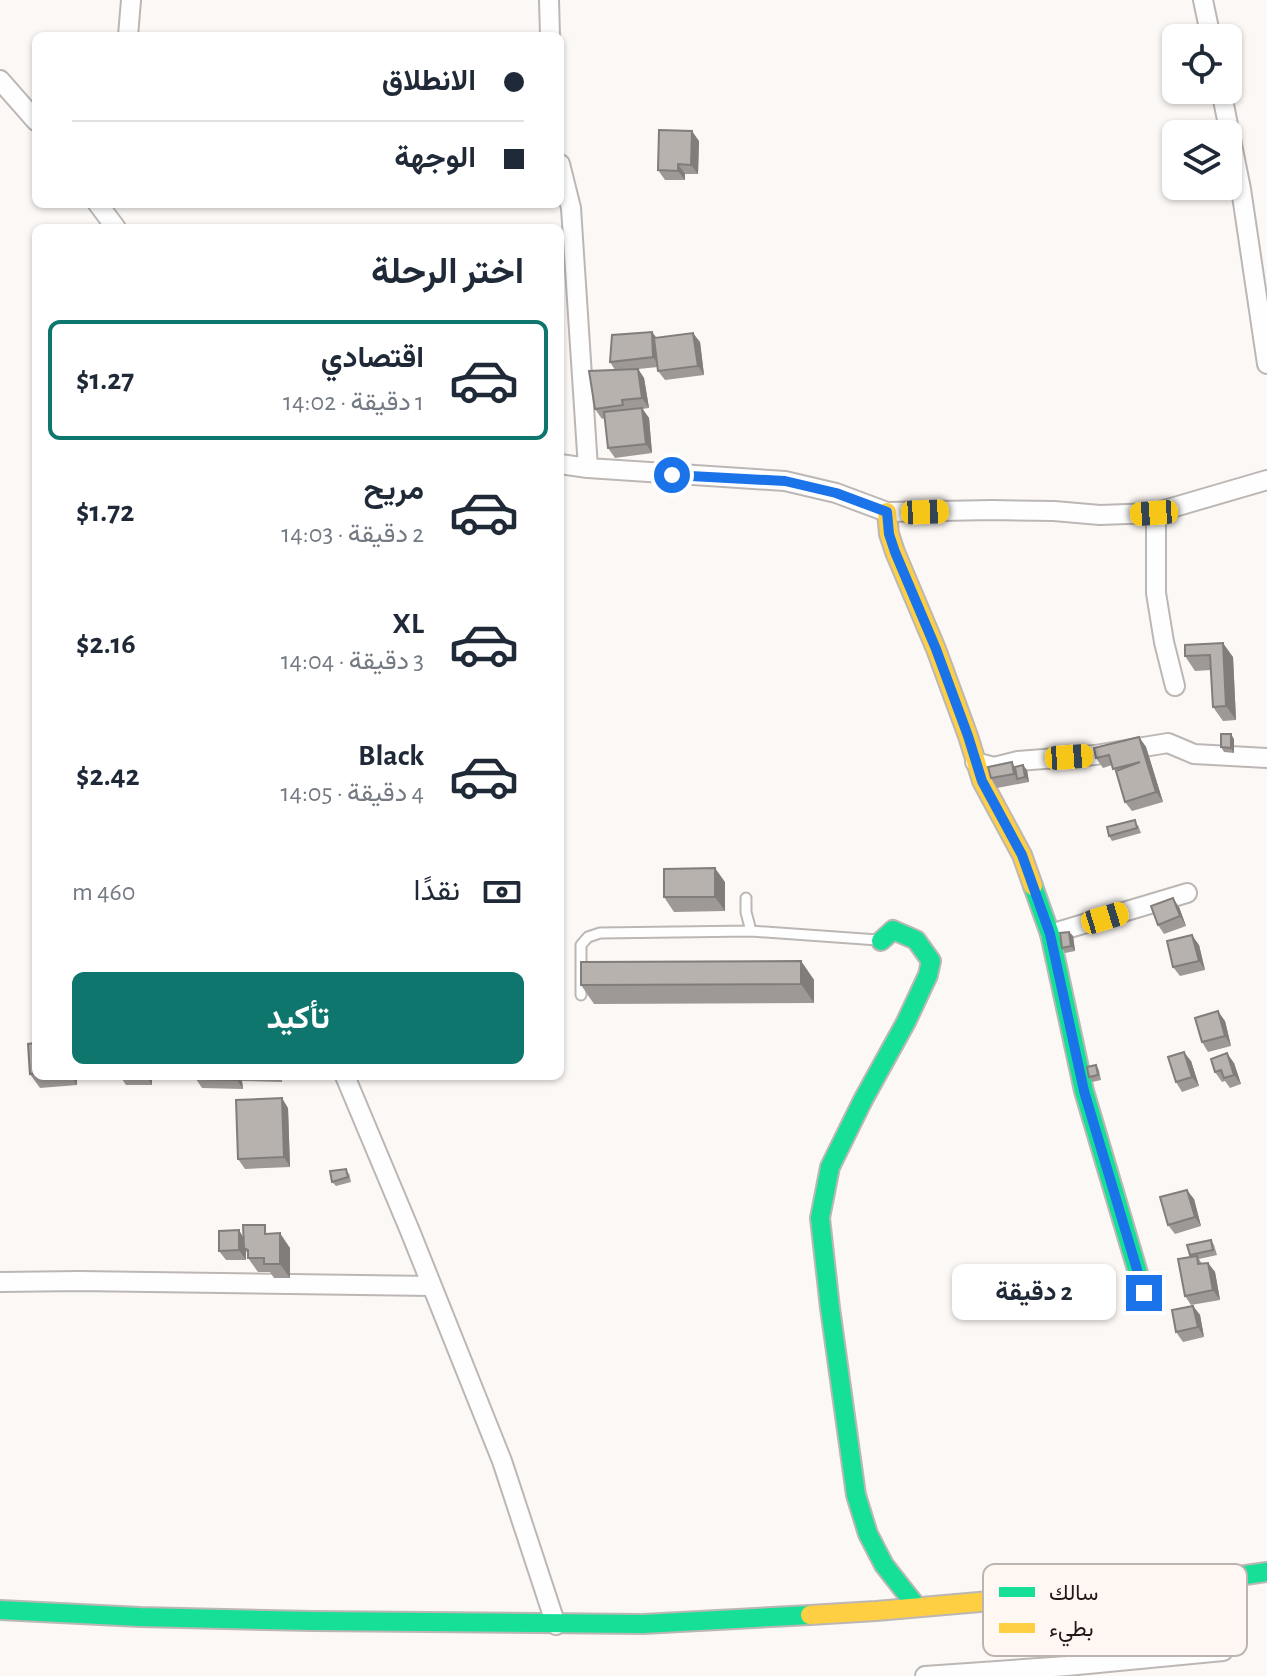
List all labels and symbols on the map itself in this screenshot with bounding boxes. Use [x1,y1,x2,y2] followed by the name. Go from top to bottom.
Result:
[654,457,690,493] route start
[901,499,949,525] car
[1129,499,1179,527] car
[1044,743,1094,771] car
[1079,900,1131,936] car
[952,1265,1116,1321] callout: 2 دقيقة
[1126,1275,1162,1311] route end
[983,1564,1247,1656] legend
[1049,1582,1098,1604] text: سالك
[1049,1618,1094,1647] text: بطيء

